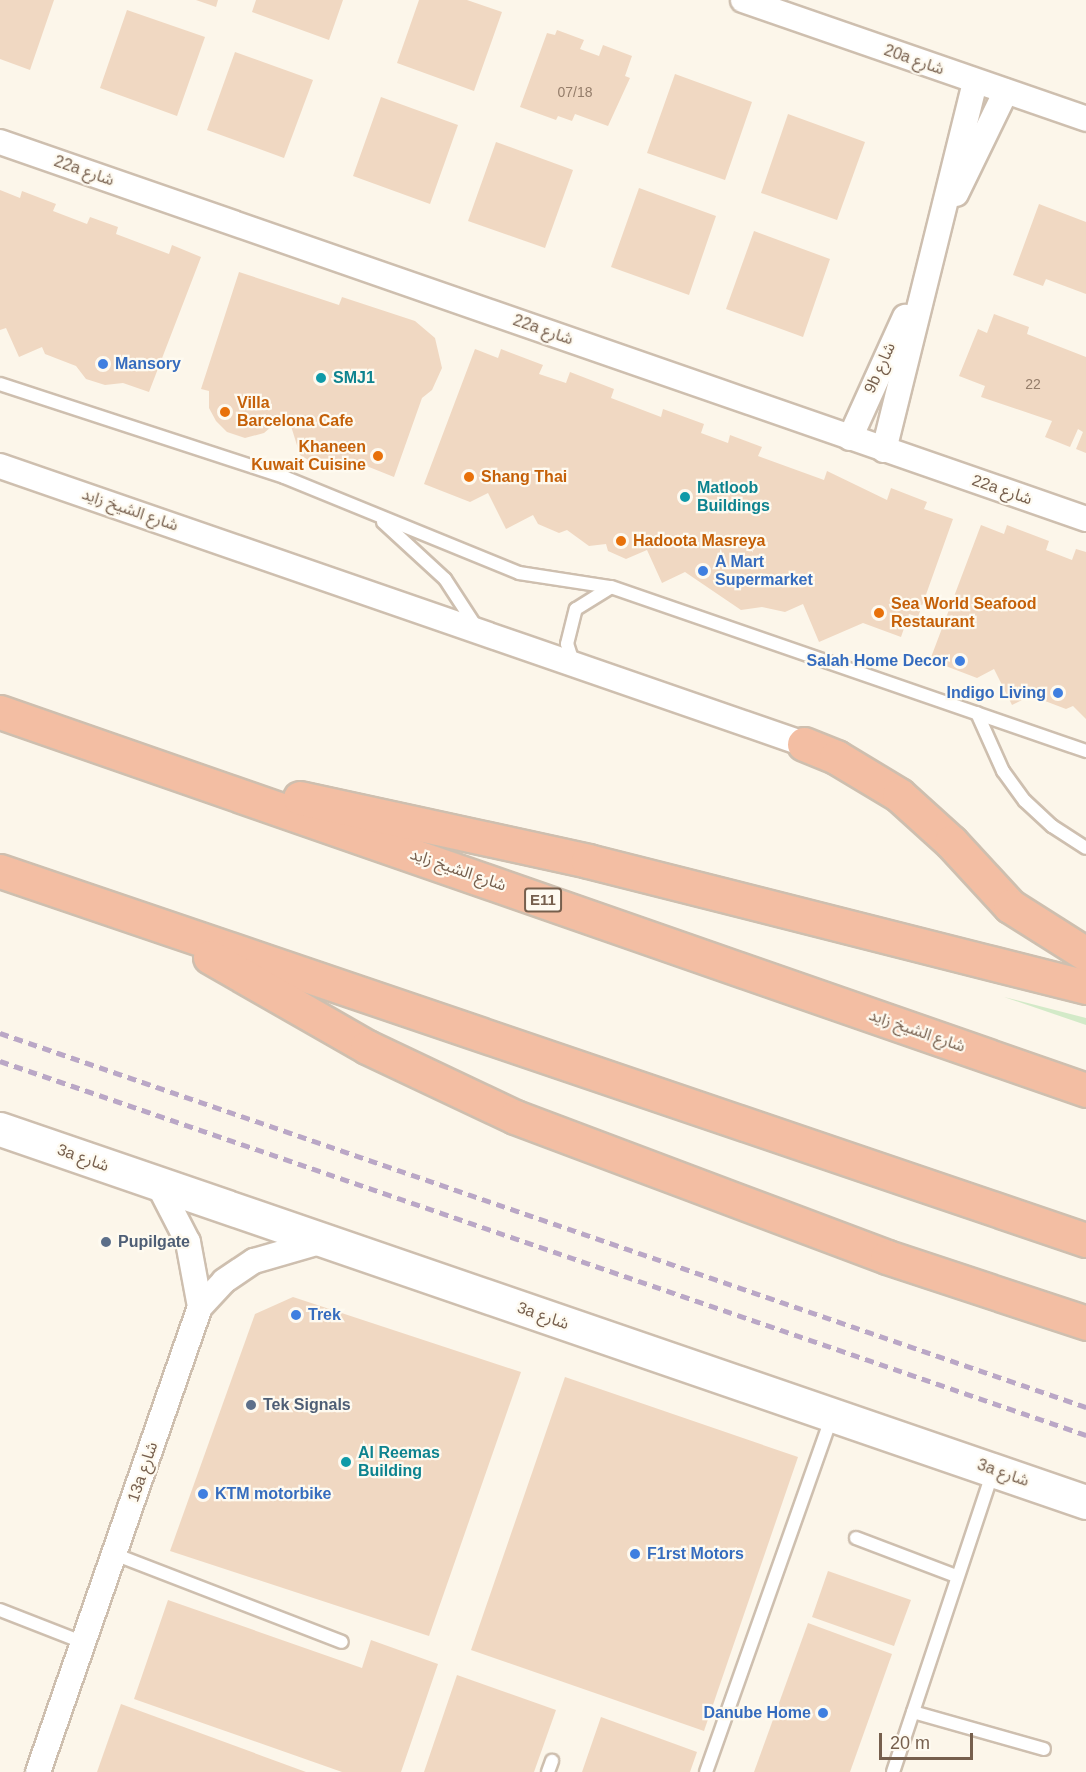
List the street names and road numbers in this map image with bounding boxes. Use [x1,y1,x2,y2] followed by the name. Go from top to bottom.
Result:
[881,41,947,79] street label: 20a شارع
[51,152,117,190] street label: 22a شارع
[510,311,576,349] street label: 22a شارع
[860,340,900,396] street label: 9b شارع
[969,471,1035,509] street label: 22a شارع
[79,485,181,535] street label: شارع الشيخ زايد
[407,845,509,895] street label: شارع الشيخ زايد
[524,888,562,912] road number: E11
[866,1006,968,1056] street label: شارع الشيخ زايد
[55,1140,111,1176] street label: 3a شارع
[515,1298,571,1334] street label: 3a شارع
[124,1439,162,1505] street label: 13a شارع
[975,1455,1031,1491] street label: 3a شارع

